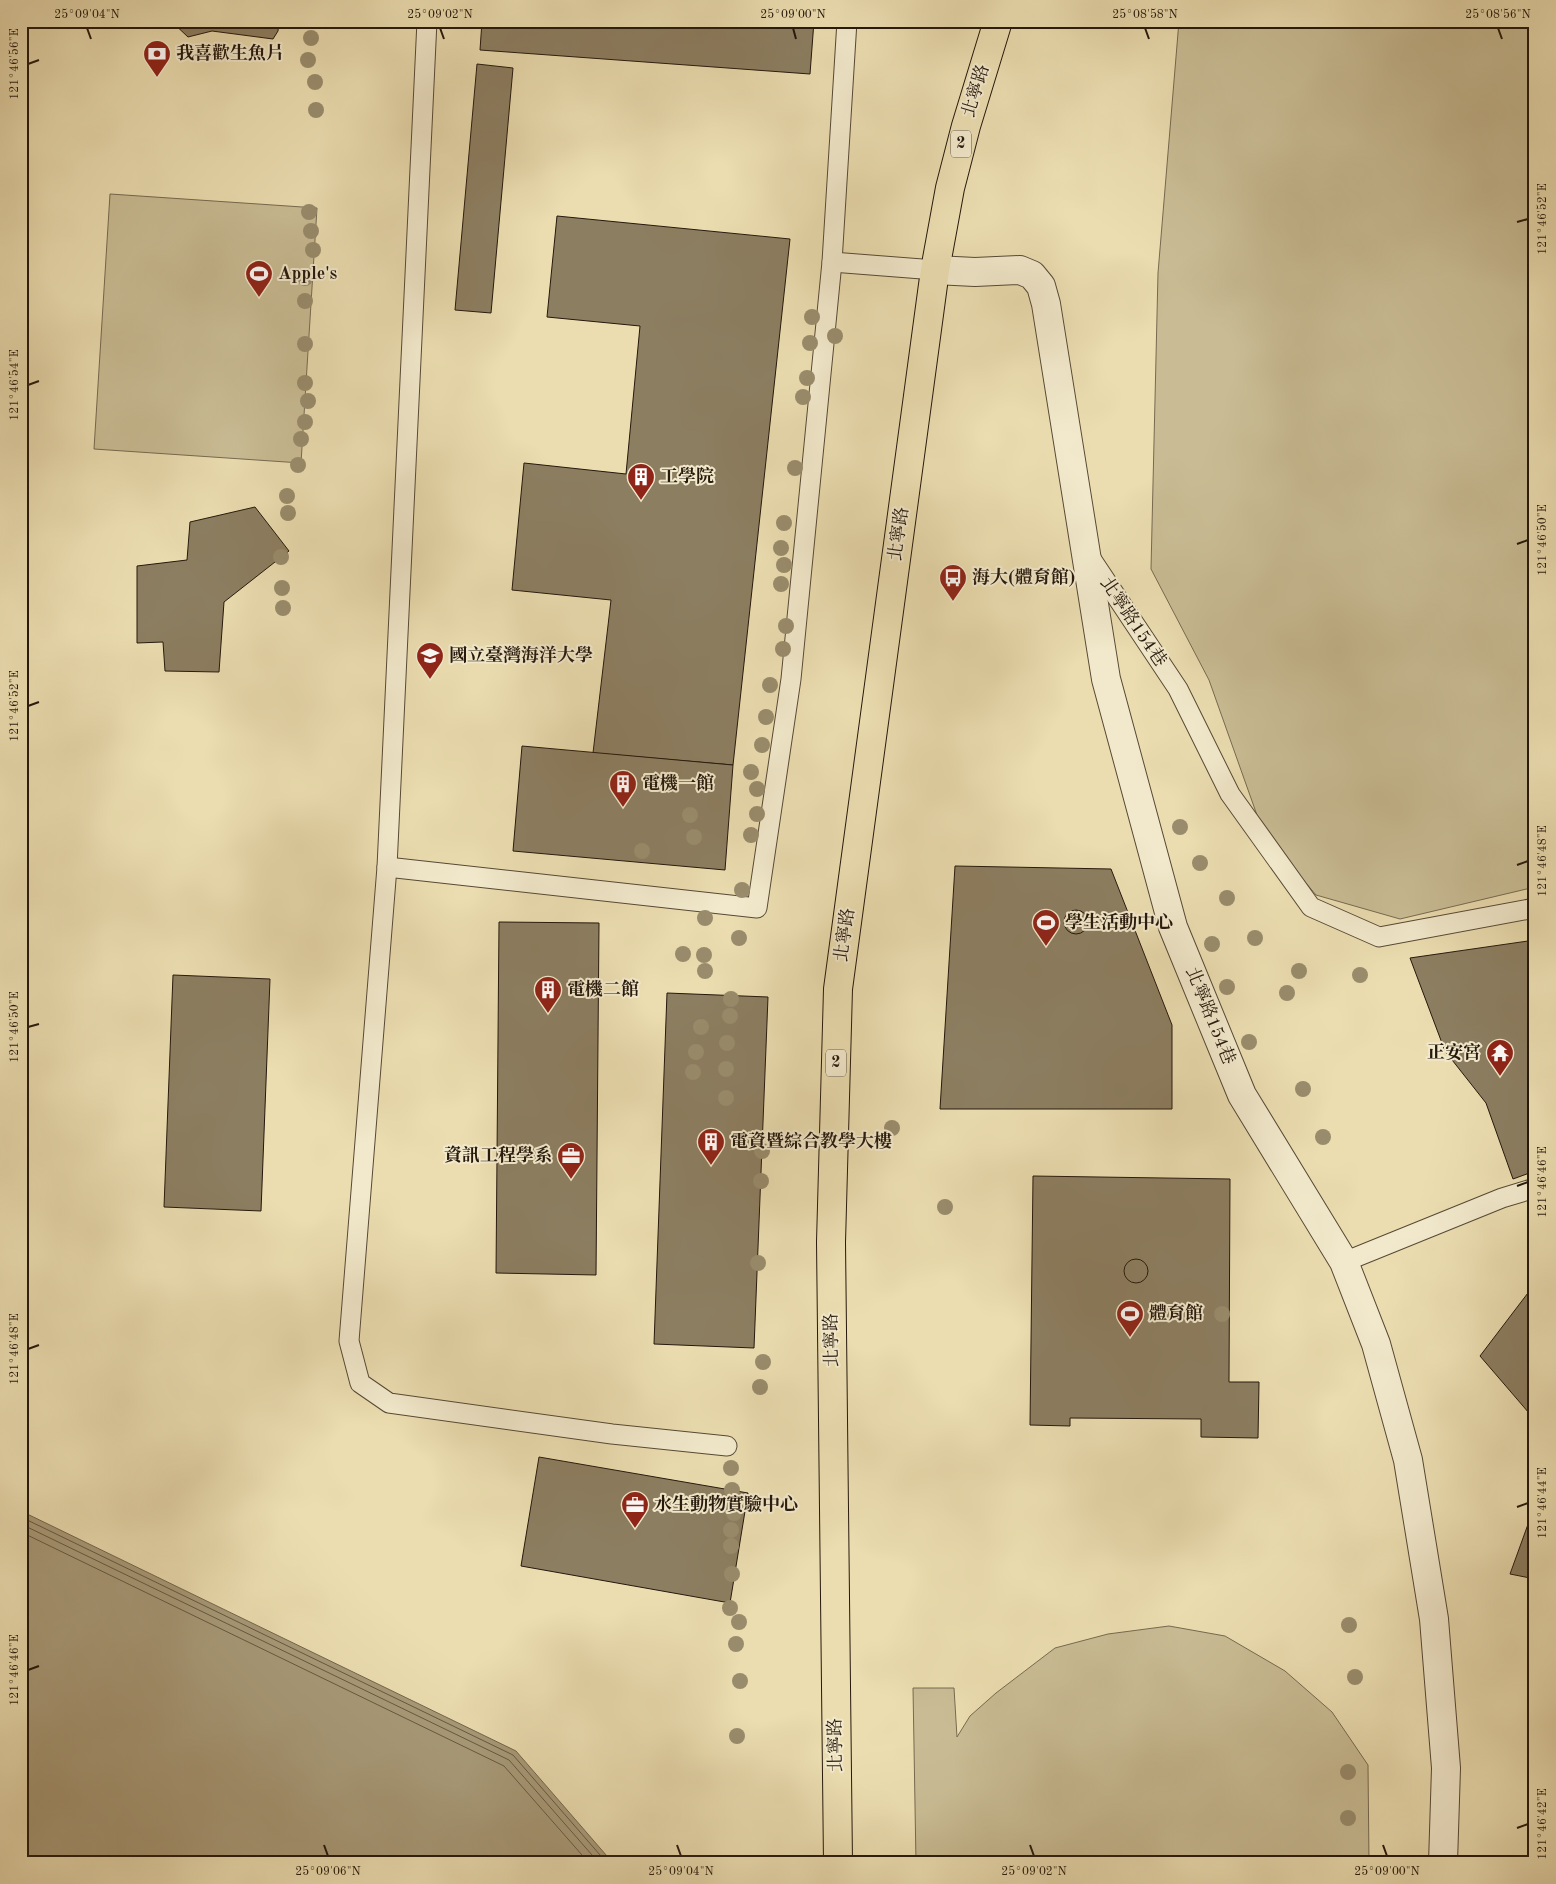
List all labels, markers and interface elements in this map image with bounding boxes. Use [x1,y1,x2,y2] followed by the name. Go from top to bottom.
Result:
[54,8,120,21] text: 25°09'04"N
[407,8,473,21] text: 25°09'02"N
[760,8,826,21] text: 25°09'00"N
[1112,8,1178,21] text: 25°08'58"N
[1465,8,1531,21] text: 25°08'56"N
[8,28,21,100] text: 121°46'56"E
[142,39,172,78] bank icon: 我喜歡生魚片
[176,43,284,63] place label: 我喜歡生魚片
[958,62,993,119] street label: 北寧路
[951,130,971,158] road number: 2
[1536,183,1549,255] text: 121°46'52"E
[244,259,274,298] sports icon: Apple's
[278,265,338,283] place label: Apple's
[8,349,21,421] text: 121°46'54"E
[626,462,656,501] building icon: 工學院
[660,466,714,486] place label: 工學院
[1536,504,1549,576] text: 121°46'50"E
[884,506,912,562] street label: 北寧路
[938,563,968,602] bus stop icon: 海大(體育館)
[972,567,1075,587] place label: 海大(體育館)
[1097,573,1171,670] street label: 北寧路154巷
[415,641,445,680] school or university icon: 國立臺灣海洋大學
[449,645,593,665] place label: 國立臺灣海洋大學
[8,670,21,742] text: 121°46'52"E
[608,769,638,808] building icon: 電機一館
[642,773,714,793] place label: 電機一館
[1537,825,1549,897] text: 121°46'48"E
[830,907,858,963] street label: 北寧路
[1031,908,1061,947] sports icon: 學生活動中心
[1065,912,1173,932] place label: 學生活動中心
[1182,964,1240,1067] street label: 北寧路154巷
[533,975,563,1014] building icon: 電機二館
[567,979,639,999] place label: 電機二館
[8,991,21,1063] text: 121°46'50"E
[1485,1038,1515,1077] temple icon: 正安宮
[1427,1042,1481,1062] place label: 正安宮
[826,1050,846,1076] road number: 2
[696,1127,726,1166] building icon: 電資暨綜合教學大樓
[730,1131,892,1151] place label: 電資暨綜合教學大樓
[556,1141,586,1180] office icon: 資訊工程學系
[444,1145,552,1165] place label: 資訊工程學系
[1537,1146,1549,1218] text: 121°46'46"E
[1115,1299,1145,1338] sports icon: 體育館
[1149,1303,1203,1323] place label: 體育館
[9,1313,21,1385] text: 121°46'48"E
[821,1313,841,1367] street label: 北寧路
[1537,1467,1549,1539] text: 121°46'44"E
[620,1490,650,1529] office icon: 水生動物實驗中心
[654,1494,798,1514] place label: 水生動物實驗中心
[9,1634,21,1706] text: 121°46'46"E
[825,1718,845,1772] street label: 北寧路
[1537,1788,1549,1860] text: 121°46'42"E
[295,1865,361,1878] text: 25°09'06"N
[648,1865,714,1878] text: 25°09'04"N
[1001,1865,1067,1878] text: 25°09'02"N
[1354,1865,1420,1878] text: 25°09'00"N

